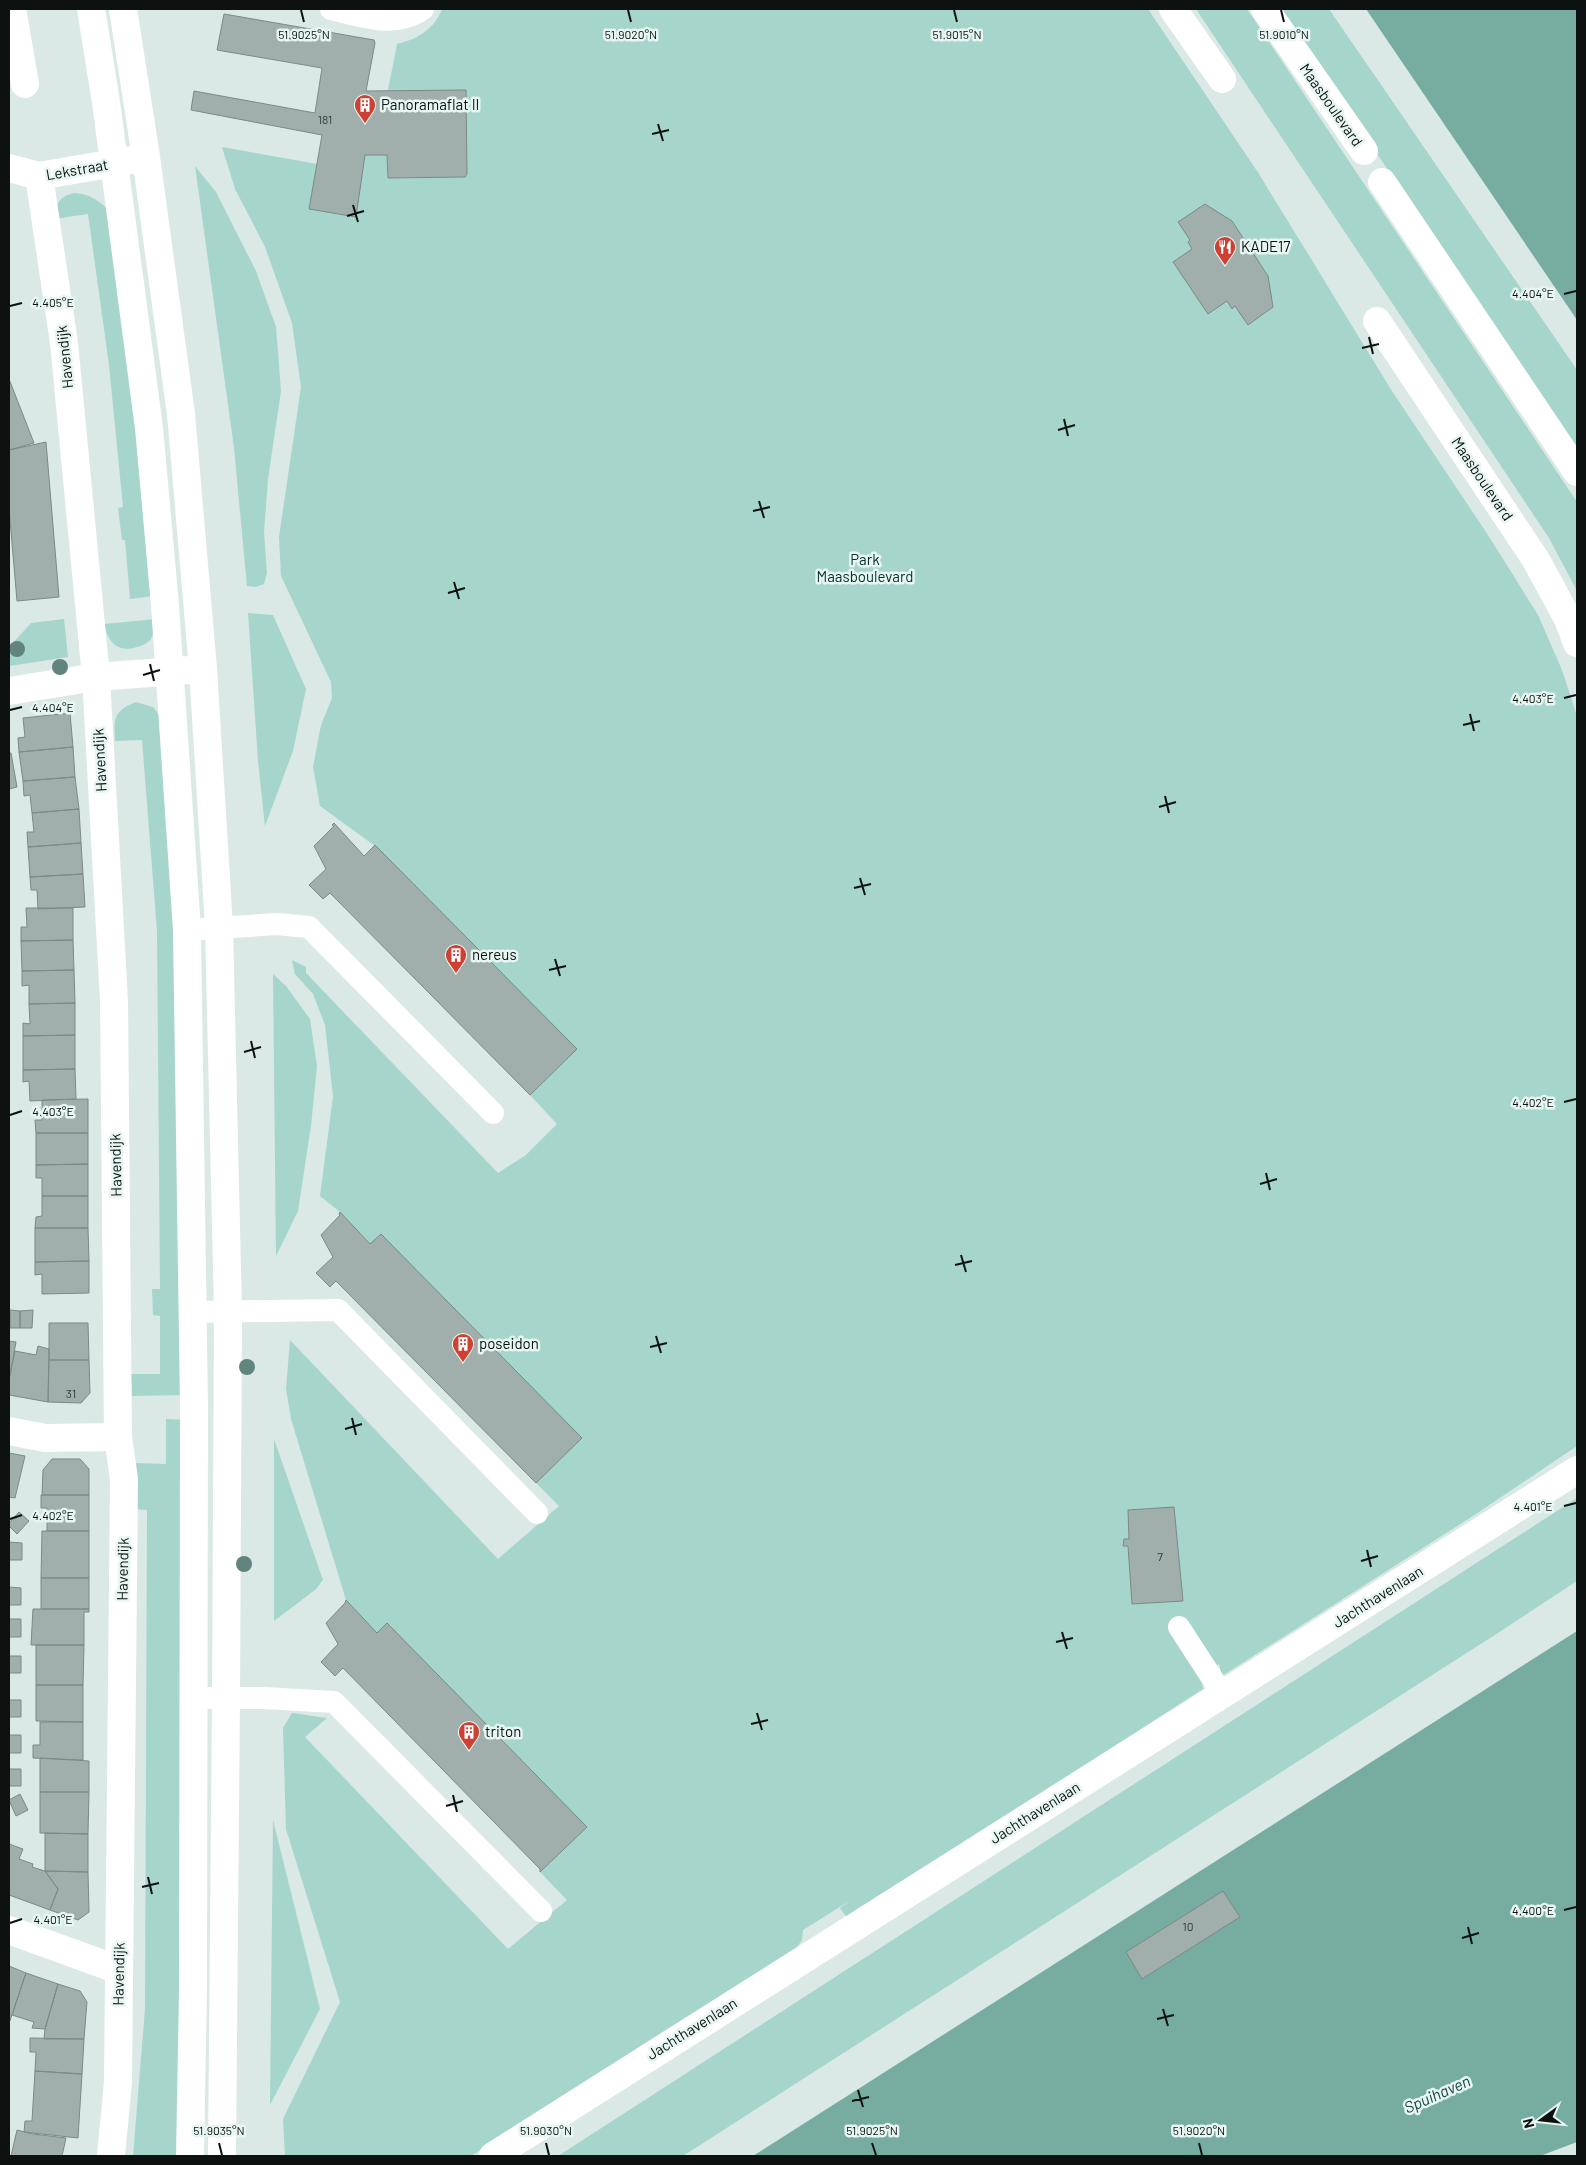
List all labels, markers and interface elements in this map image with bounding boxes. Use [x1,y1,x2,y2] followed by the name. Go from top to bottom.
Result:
[278,27,330,41] text: 51.9025°N
[605,27,657,41] text: 51.9020°N
[932,27,982,41] text: 51.9015°N
[1259,27,1309,41] text: 51.9010°N
[1297,60,1367,149] street label: Maasboulevard
[353,93,377,124] building icon: Panoramaflat II
[381,95,479,113] place label: Panoramaflat II
[318,112,332,126] house number: 181
[44,155,109,183] street label: Lekstraat
[1213,235,1237,266] restaurant icon: KADE17
[1241,237,1290,255] place label: KADE17
[1512,286,1554,300] text: 4.404°E
[32,295,74,309] text: 4.405°E
[52,324,76,390] street label: Havendijk
[1448,433,1517,524] street label: Maasboulevard
[816,550,914,585] park label: Park Maasboulevard
[1512,691,1554,705] text: 4.403°E
[32,700,74,714] text: 4.404°E
[88,727,110,792] street label: Havendijk
[444,943,468,974] building icon: nereus
[472,945,517,963] place label: nereus
[1512,1095,1554,1109] text: 4.402°E
[32,1104,74,1118] text: 4.403°E
[105,1133,125,1197] street label: Havendijk
[451,1332,475,1363] building icon: poseidon
[479,1334,539,1352] place label: poseidon
[66,1386,76,1400] house number: 31
[1513,1499,1553,1513] text: 4.401°E
[32,1508,74,1522] text: 4.402°E
[112,1537,132,1601] street label: Havendijk
[1157,1549,1163,1563] house number: 7
[1329,1561,1426,1631] street label: Jachthavenlaan
[457,1720,481,1751] building icon: triton
[485,1722,521,1740] place label: triton
[986,1777,1083,1847] street label: Jachthavenlaan
[1512,1903,1554,1917] text: 4.400°E
[33,1912,73,1926] text: 4.401°E
[1183,1919,1193,1933] house number: 10
[108,1942,128,2006] street label: Havendijk
[643,1993,740,2063] street label: Jachthavenlaan
[1401,2071,1473,2117] water label: Spuihaven
[1516,2095,1566,2145] north arrow
[1519,2117,1537,2130] text: N
[193,2123,245,2137] text: 51.9035°N
[520,2123,572,2137] text: 51.9030°N
[846,2123,898,2137] text: 51.9025°N
[1173,2123,1225,2137] text: 51.9020°N

